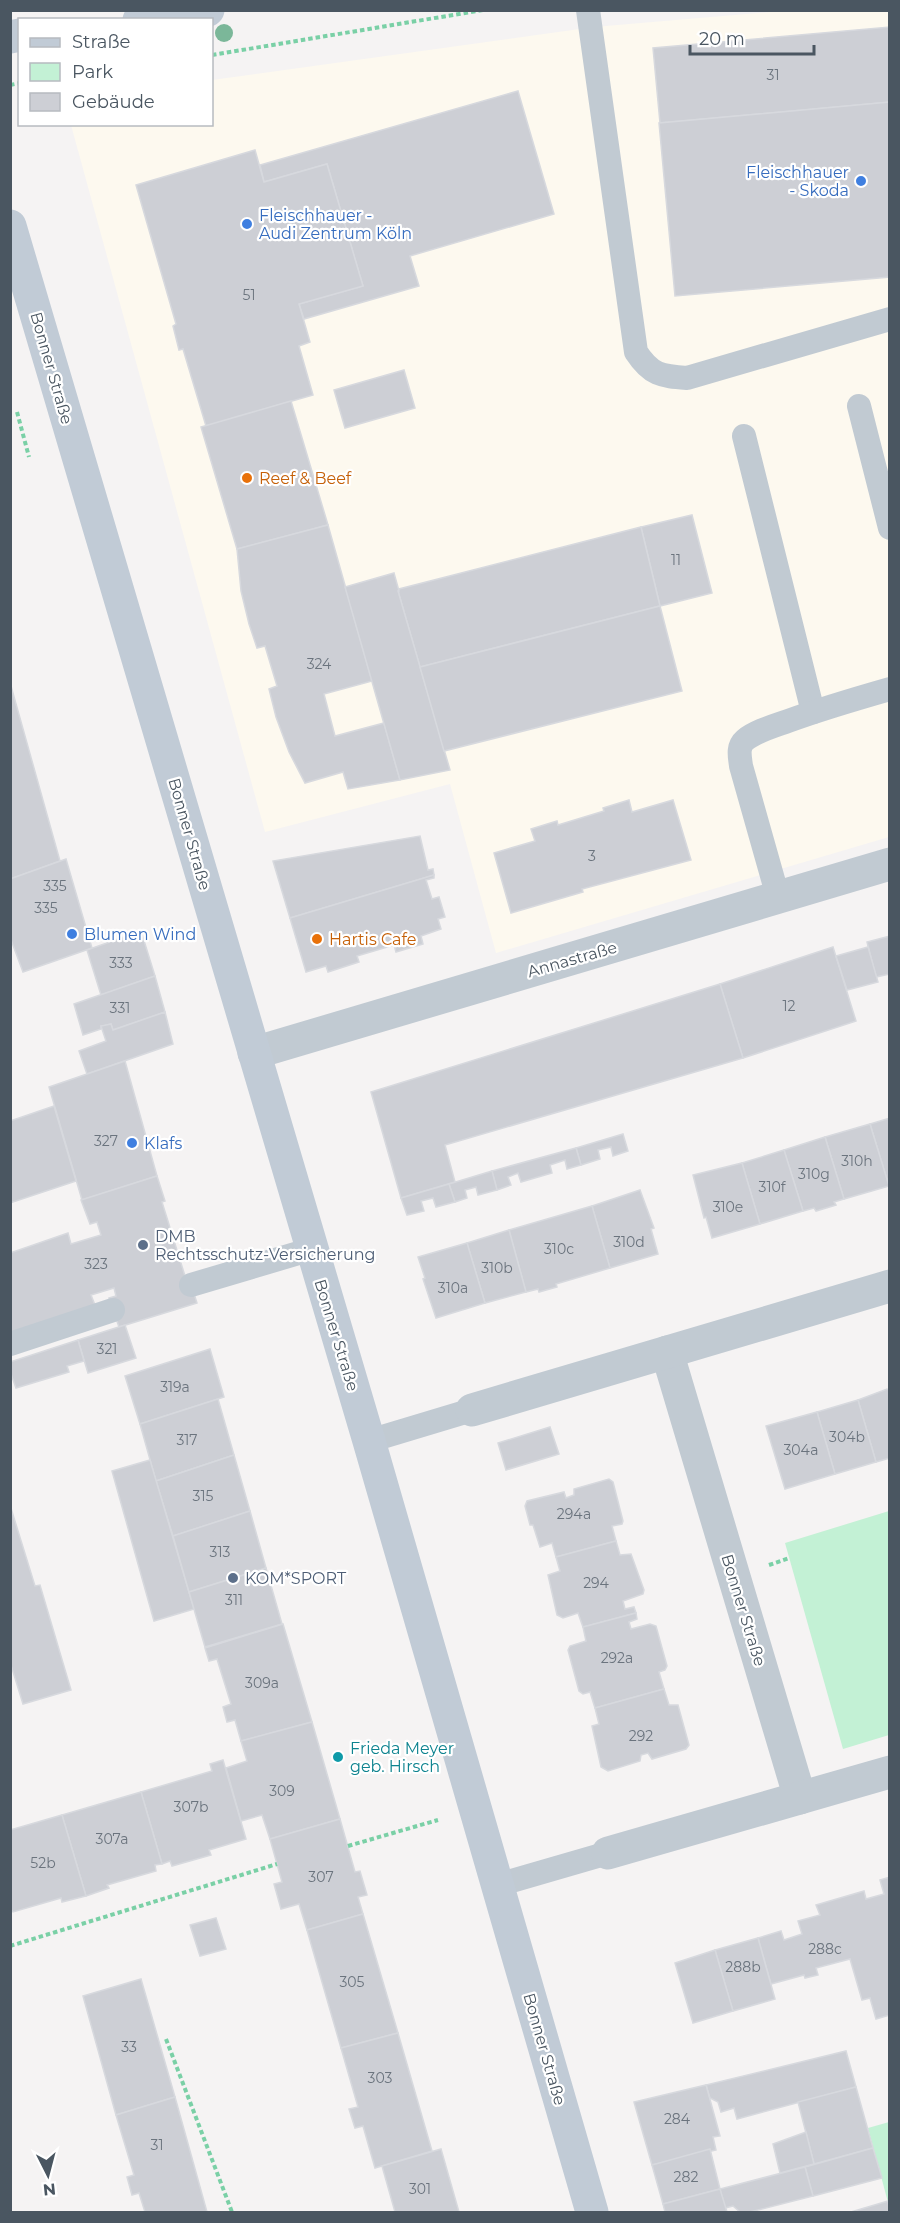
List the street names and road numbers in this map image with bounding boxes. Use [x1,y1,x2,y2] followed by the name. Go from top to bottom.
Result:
[26,310,77,426] street label: Bonner Straße
[164,776,215,892] street label: Bonner Straße
[525,938,619,981] street label: Annastraße
[310,1277,363,1393] street label: Bonner Straße
[717,1552,770,1668] street label: Bonner Straße
[519,1991,570,2107] street label: Bonner Straße

